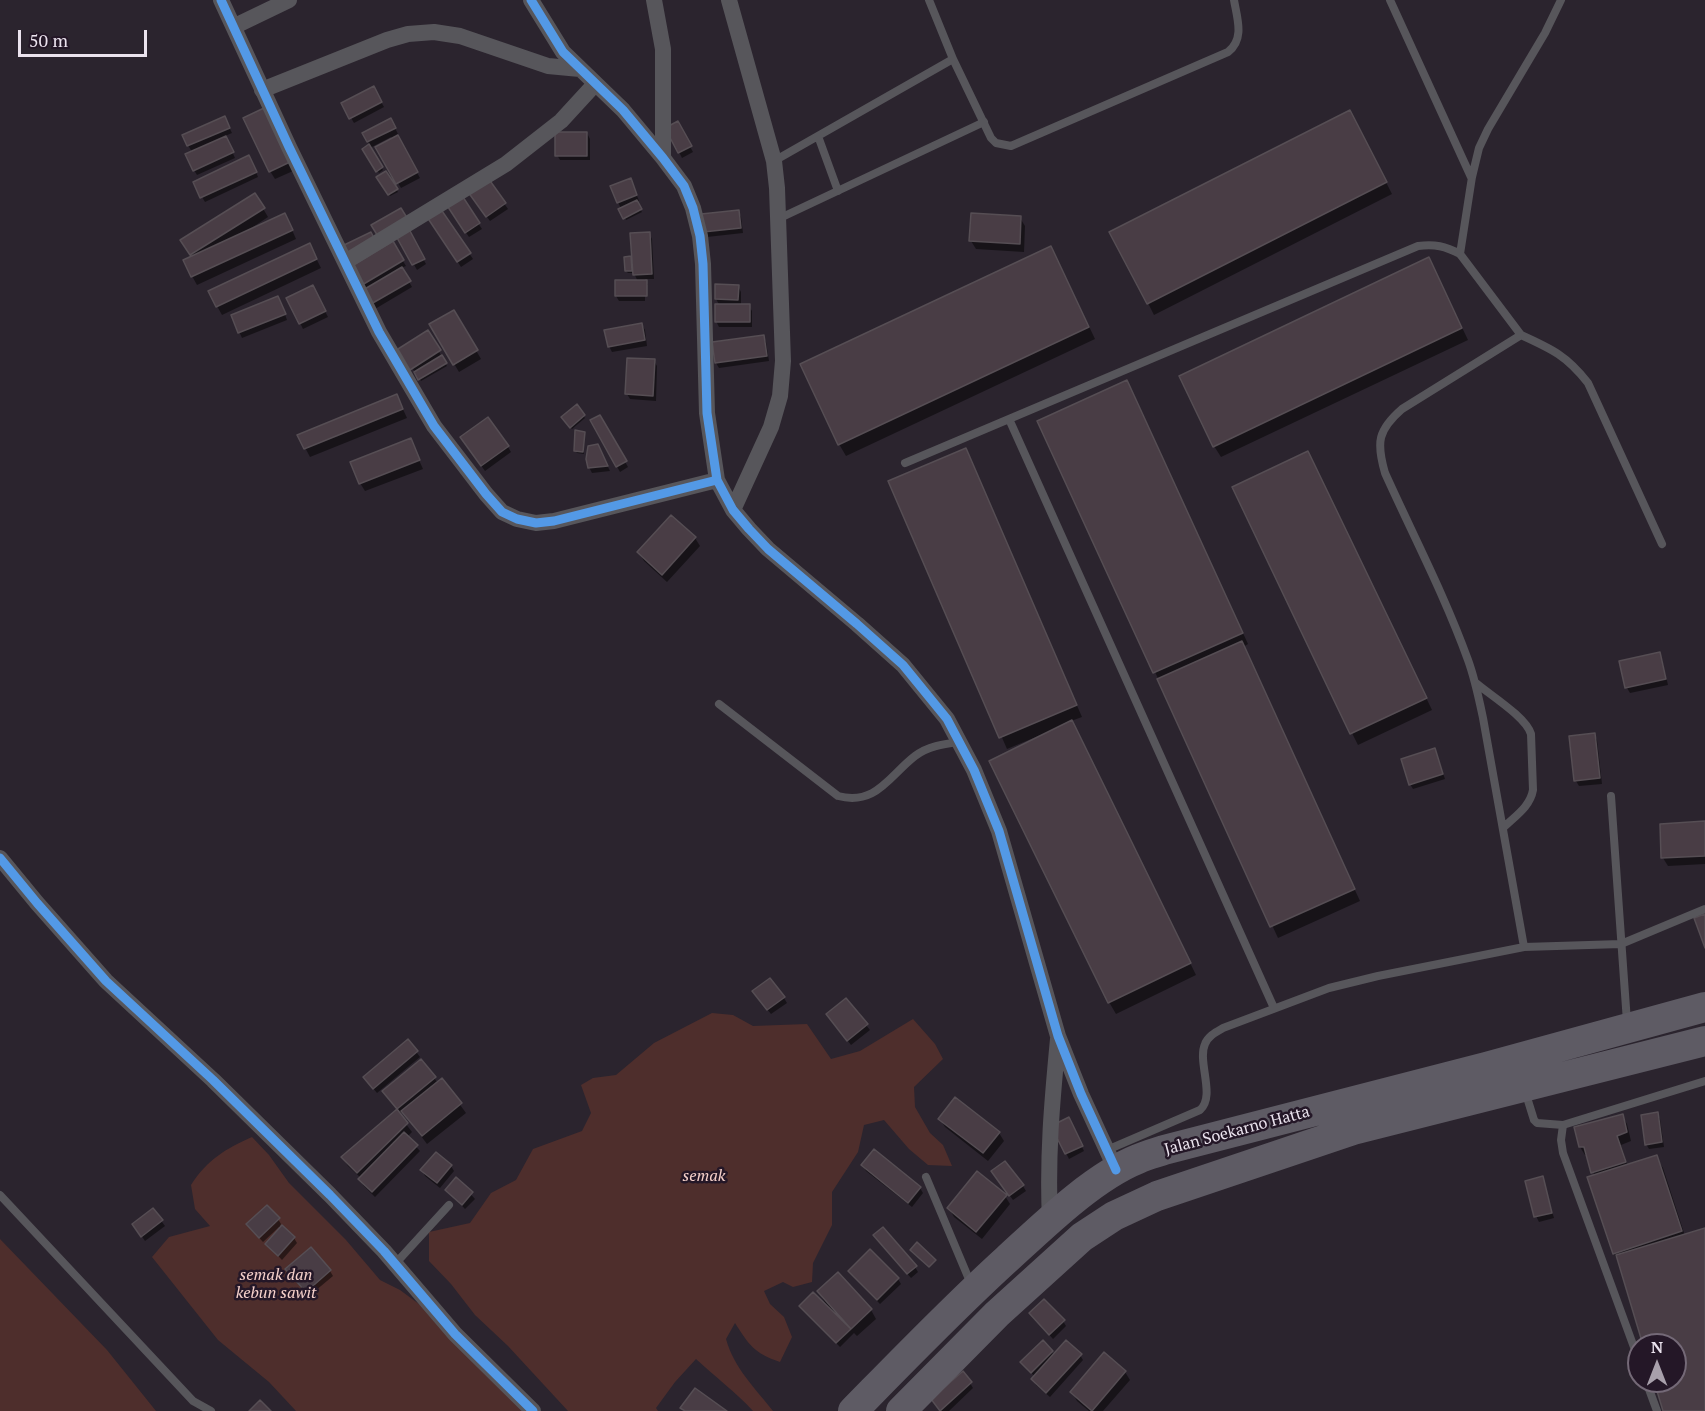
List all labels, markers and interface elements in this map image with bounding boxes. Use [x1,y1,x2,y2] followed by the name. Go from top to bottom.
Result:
[21,18,150,56] scale bar
[29,28,68,52] text: 50 m
[1162,1102,1312,1160] street label: Jalan Soekarno Hatta
[682,1166,726,1186] park label: semak
[236,1265,316,1303] park label: semak dan kebun sawit
[1627,1333,1687,1393] north arrow
[1651,1336,1663,1358] text: N

